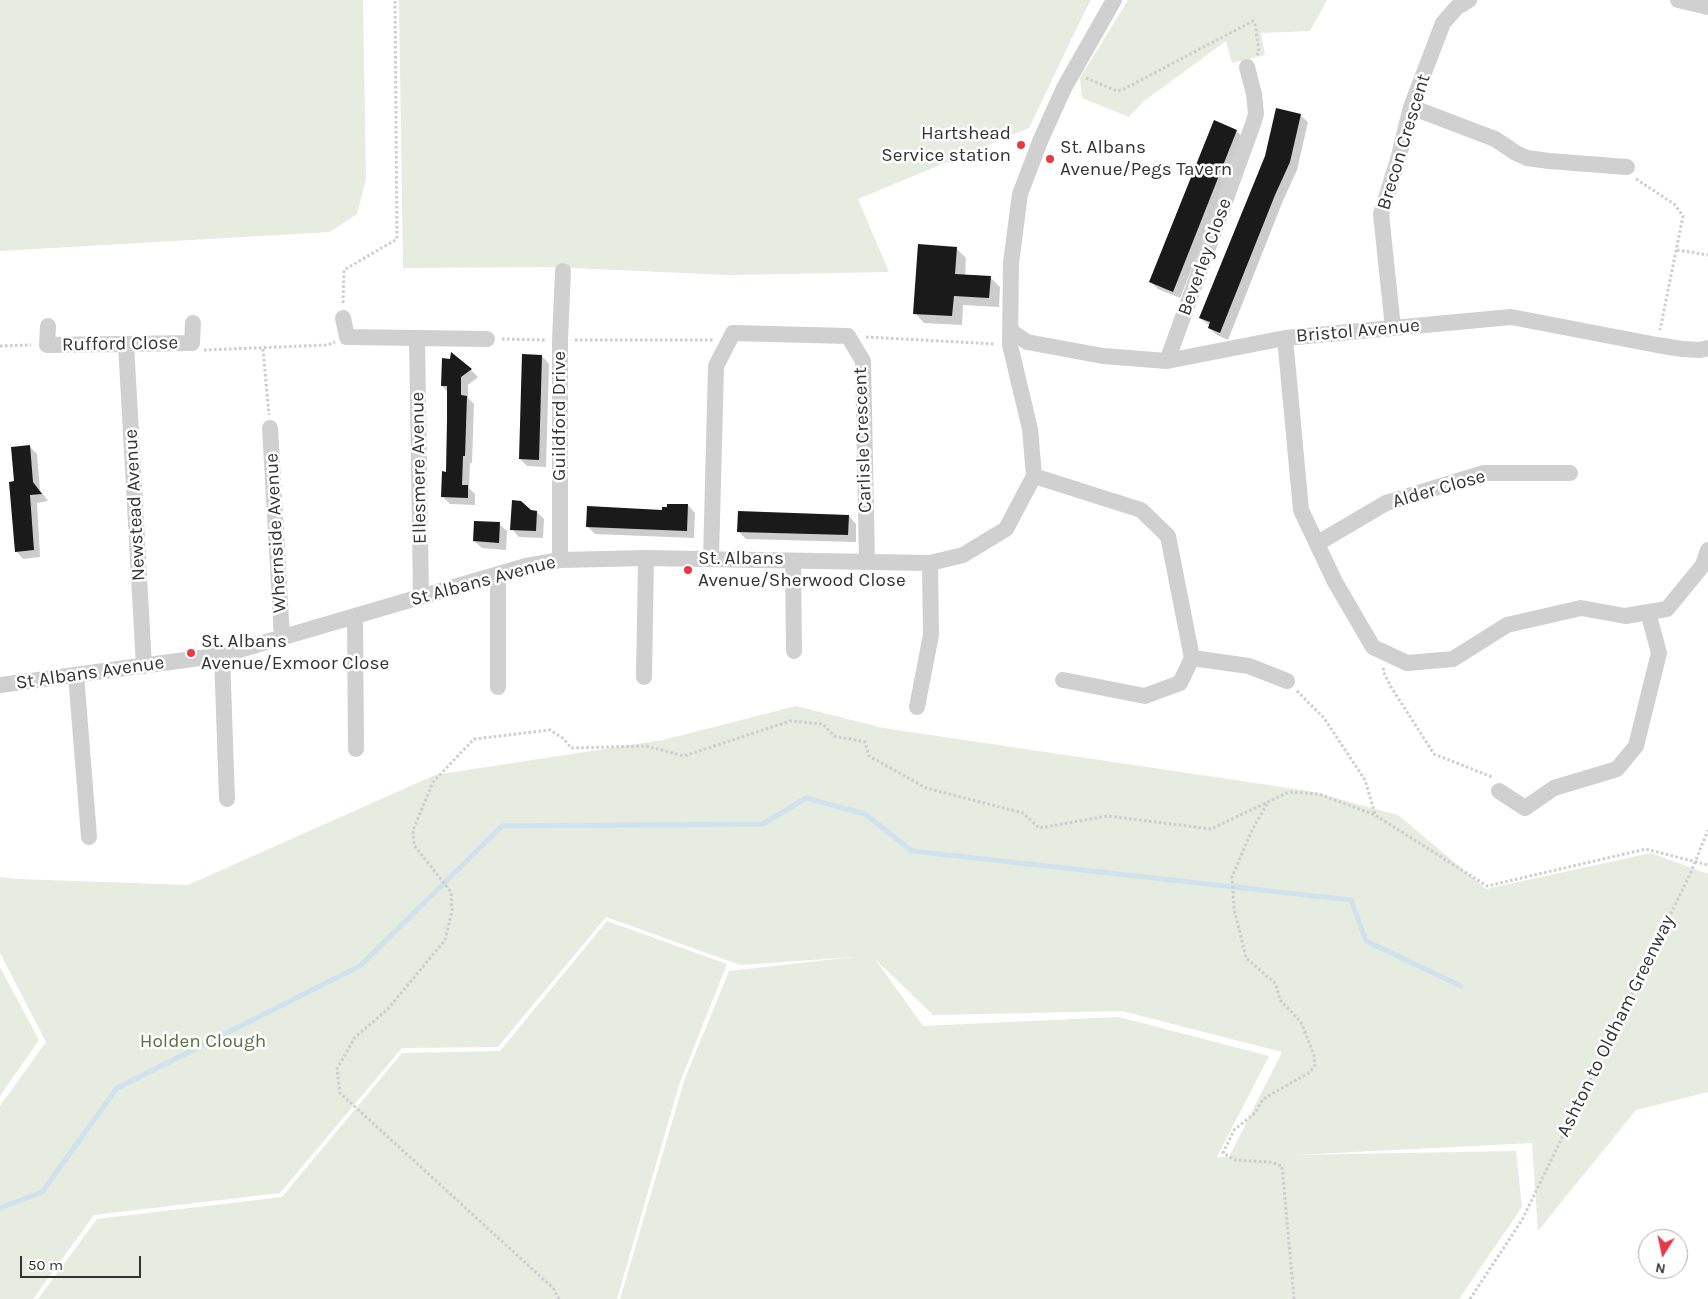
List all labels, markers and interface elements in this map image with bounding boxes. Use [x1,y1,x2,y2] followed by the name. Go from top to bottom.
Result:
[1372,71,1436,213] street label: Brecon Crescent
[881,123,1011,167] place label: Hartshead Service station
[1060,137,1232,181] place label: St. Albans Avenue/Pegs Tavern
[1015,139,1027,151] marker: Hartshead Service station
[1044,153,1056,165] marker: St. Albans Avenue/Pegs Tavern
[1173,195,1237,319] street label: Beverley Close
[1295,314,1421,348] street label: Bristol Avenue
[62,332,178,356] street label: Rufford Close
[549,351,571,481] street label: Guildford Drive
[849,367,877,513] street label: Carlisle Crescent
[406,392,432,544] street label: Ellesmere Avenue
[120,428,150,582] street label: Newstead Avenue
[260,452,292,614] street label: Whernside Avenue
[1390,465,1488,513] street label: Alder Close
[698,548,906,592] place label: St. Albans Avenue/Sherwood Close
[408,551,558,611] street label: St Albans Avenue
[682,564,694,576] marker: St. Albans Avenue/Sherwood Close
[201,631,389,675] place label: St. Albans Avenue/Exmoor Close
[185,647,197,659] marker: St. Albans Avenue/Exmoor Close
[14,651,166,695] street label: St Albans Avenue
[1552,911,1680,1141] street label: Ashton to Oldham Greenway
[140,1031,266,1053] park label: Holden Clough
[1638,1229,1688,1279] north arrow
[22,1246,144,1278] scale bar
[28,1256,63,1274] text: 50 m
[1654,1259,1667,1278] text: N

